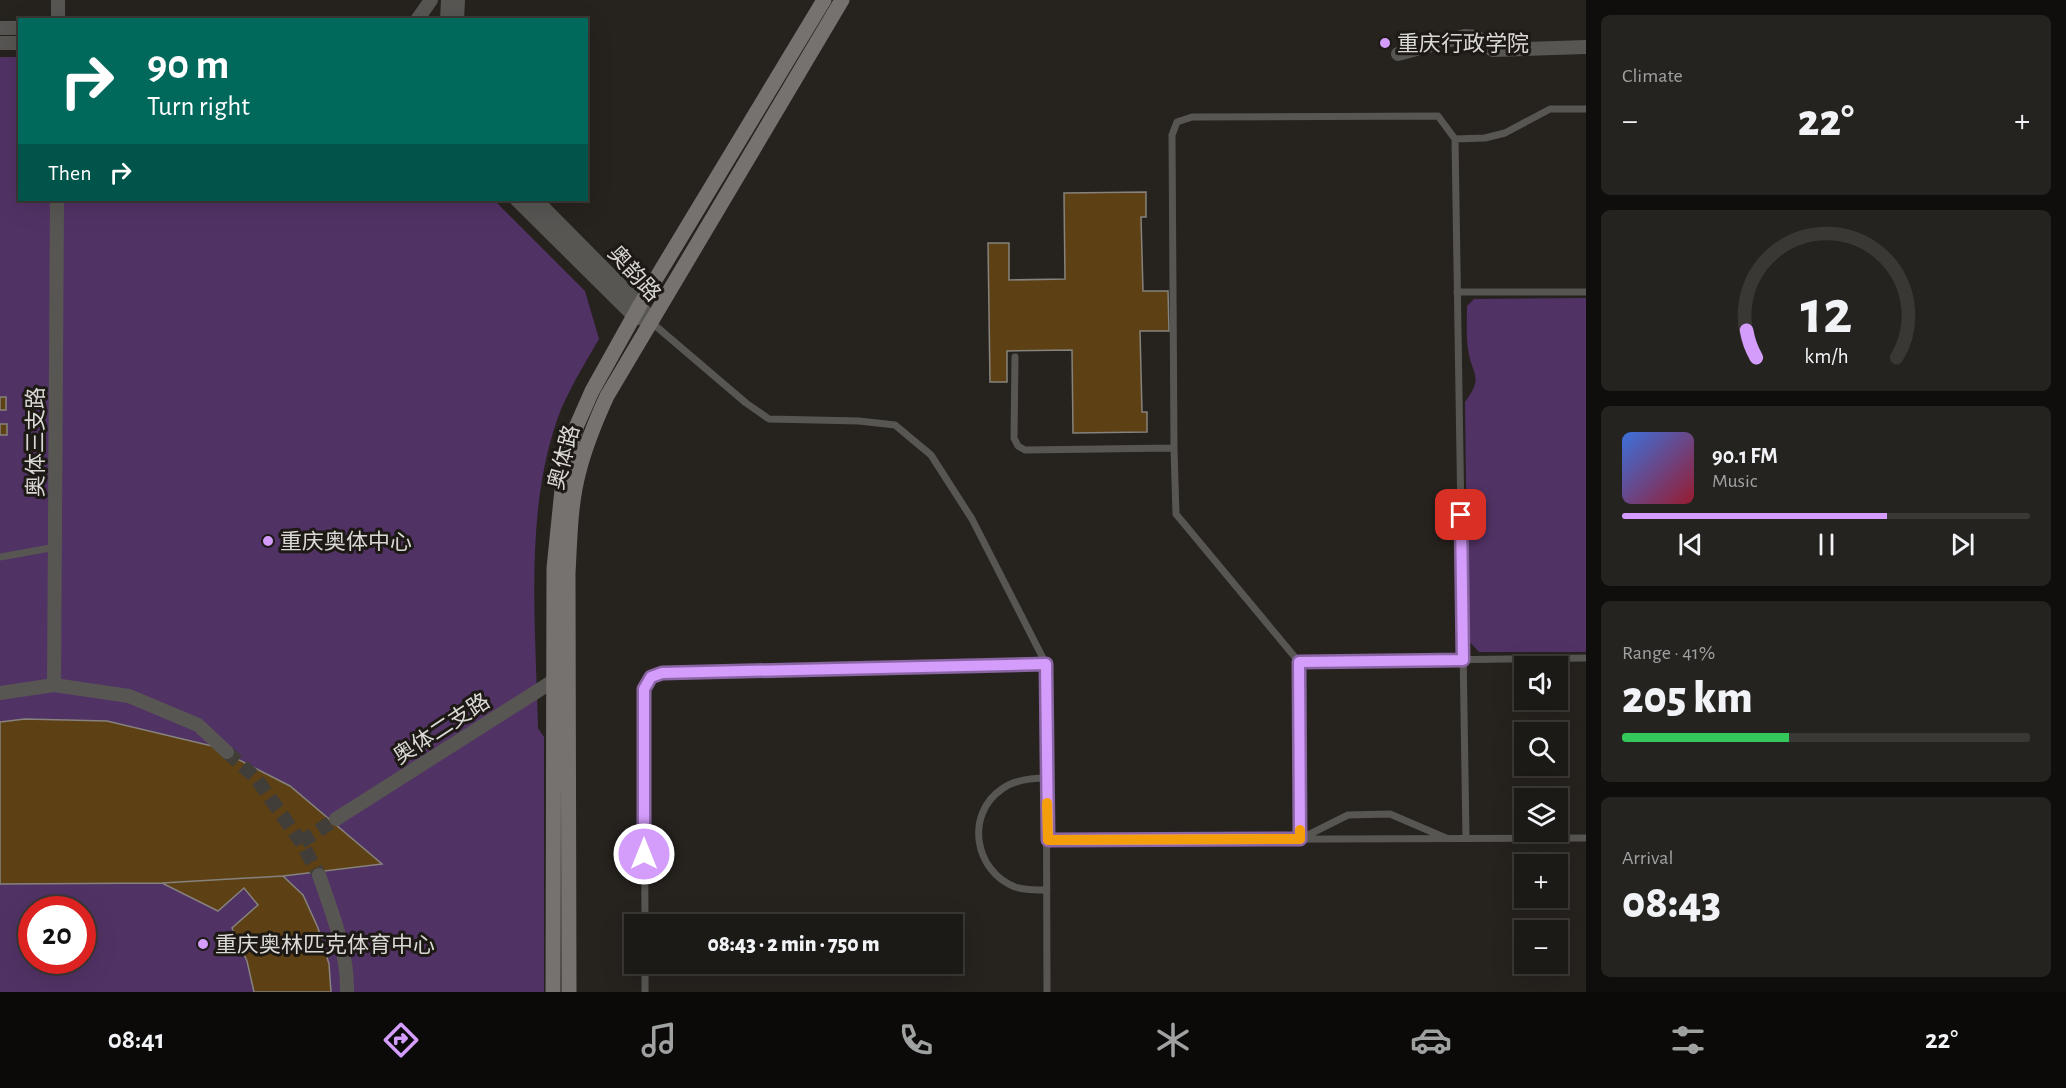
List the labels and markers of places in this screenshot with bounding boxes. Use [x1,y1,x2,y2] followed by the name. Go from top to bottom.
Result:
[1397,32,1529,55] place label: 重庆行政学院
[1378,36,1392,50] marker: 重庆行政学院
[1435,489,1486,540] pin
[280,530,412,553] place label: 重庆奥体中心
[261,534,275,548] marker: 重庆奥体中心
[215,933,435,956] place label: 重庆奥林匹克体育中心
[196,937,210,951] marker: 重庆奥林匹克体育中心

